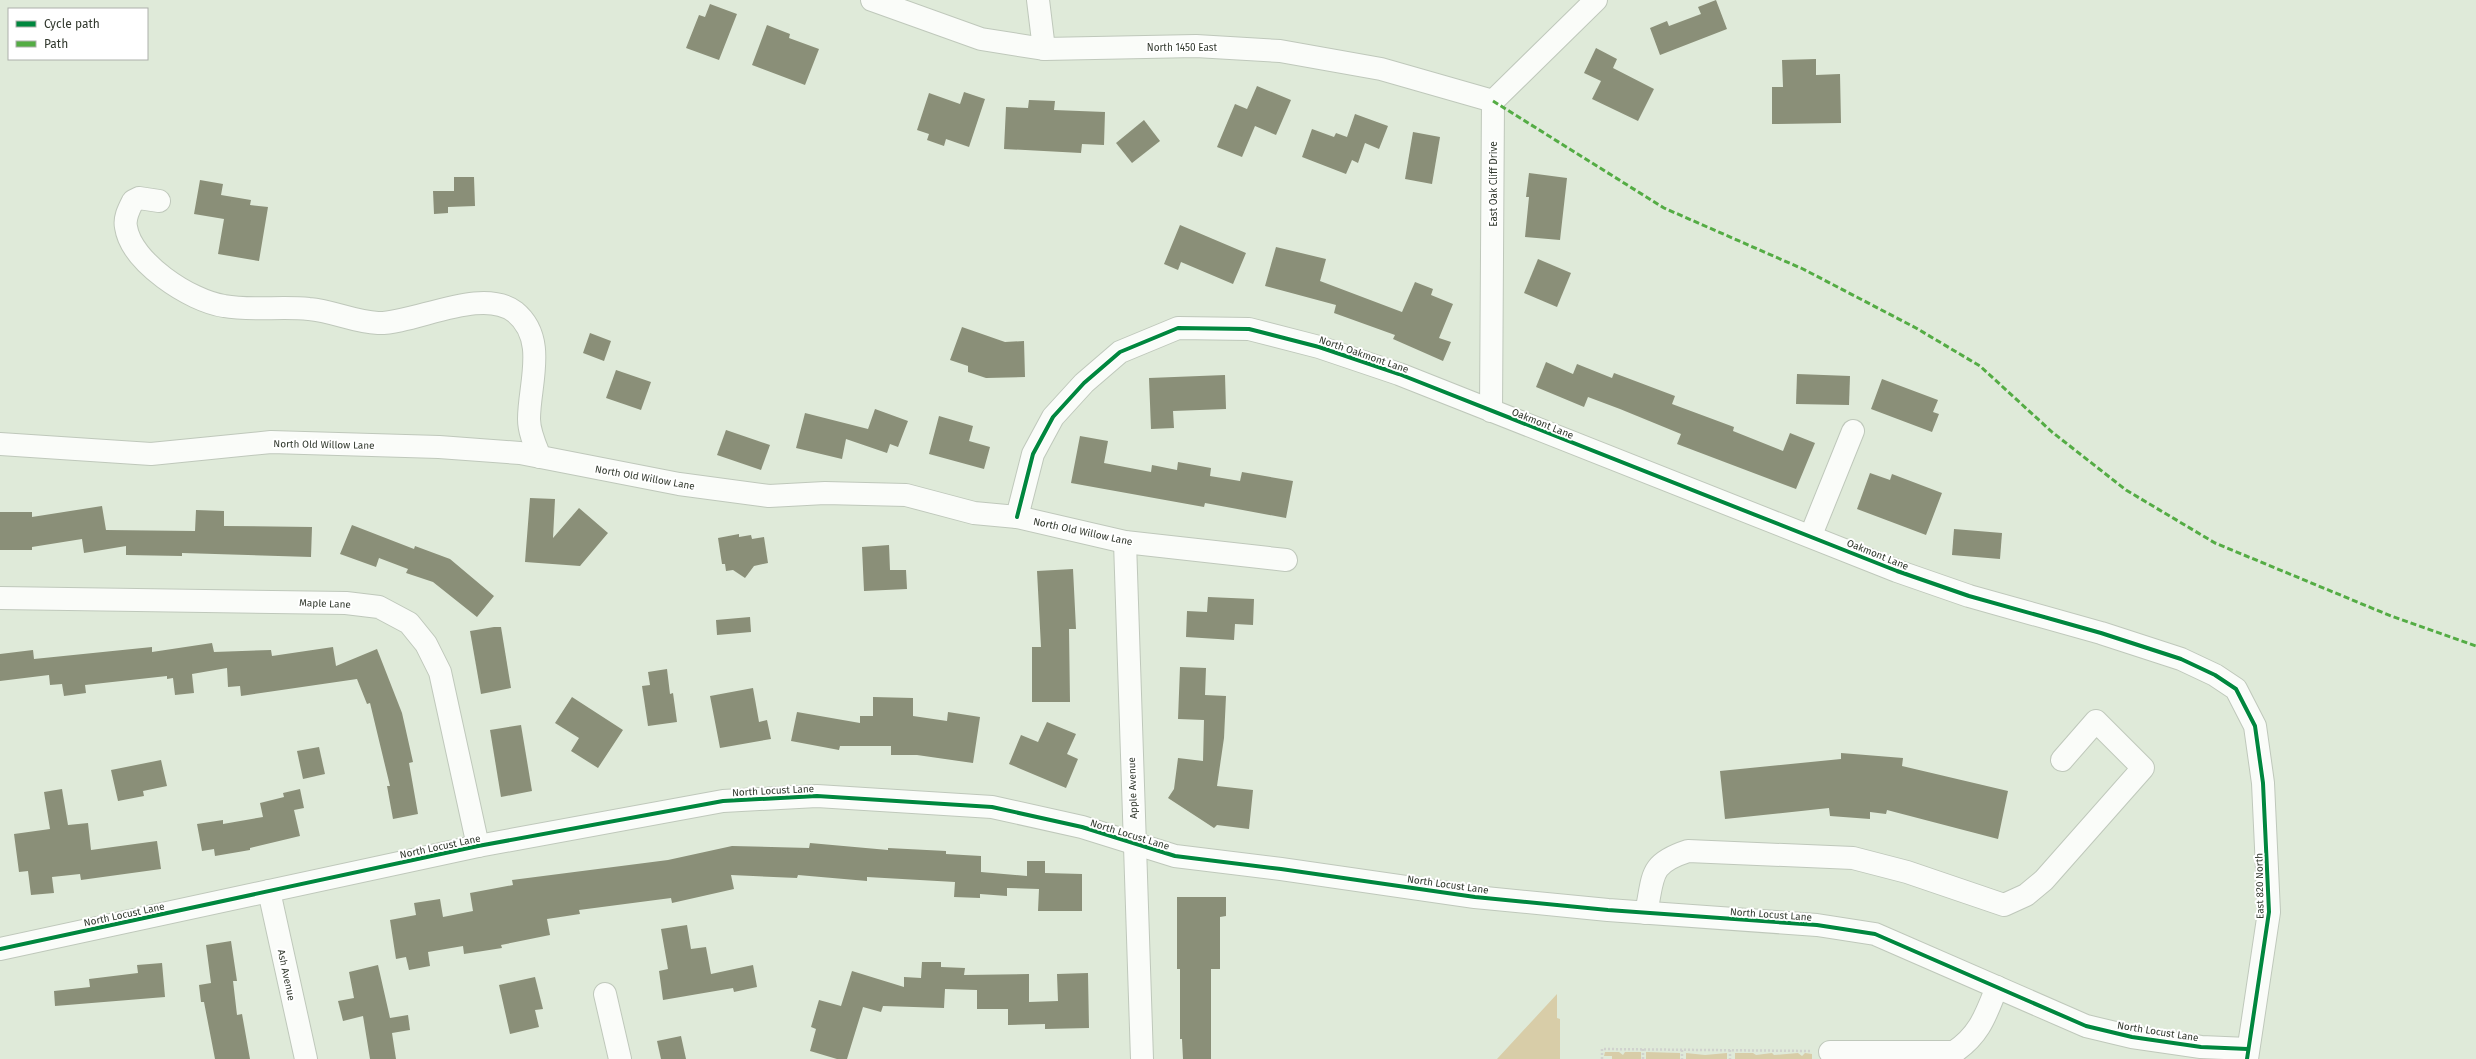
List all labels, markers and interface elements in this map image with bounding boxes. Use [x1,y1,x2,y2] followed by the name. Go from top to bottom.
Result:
[8,8,148,60] legend
[44,17,100,31] text: Cycle path
[44,37,68,51] text: Path
[1147,42,1218,54] street label: North 1450 East
[1488,141,1500,227] street label: East Oak Cliff Drive
[1317,334,1410,376] street label: North Oakmont Lane
[1510,406,1575,442] street label: Oakmont Lane
[273,438,375,452] street label: North Old Willow Lane
[594,463,696,493] street label: North Old Willow Lane
[1032,516,1134,548] street label: North Old Willow Lane
[1845,537,1910,573] street label: Oakmont Lane
[299,597,351,611] street label: Maple Lane
[1126,757,1140,819] street label: Apple Avenue
[732,783,814,799] street label: North Locust Lane
[1089,817,1171,853] street label: North Locust Lane
[399,833,482,861] street label: North Locust Lane
[2253,853,2267,919] street label: East 820 North
[1406,873,1489,897] street label: North Locust Lane
[83,901,166,929] street label: North Locust Lane
[1729,906,1812,924] street label: North Locust Lane
[275,948,297,1002] street label: Ash Avenue
[2116,1020,2199,1044] street label: North Locust Lane

